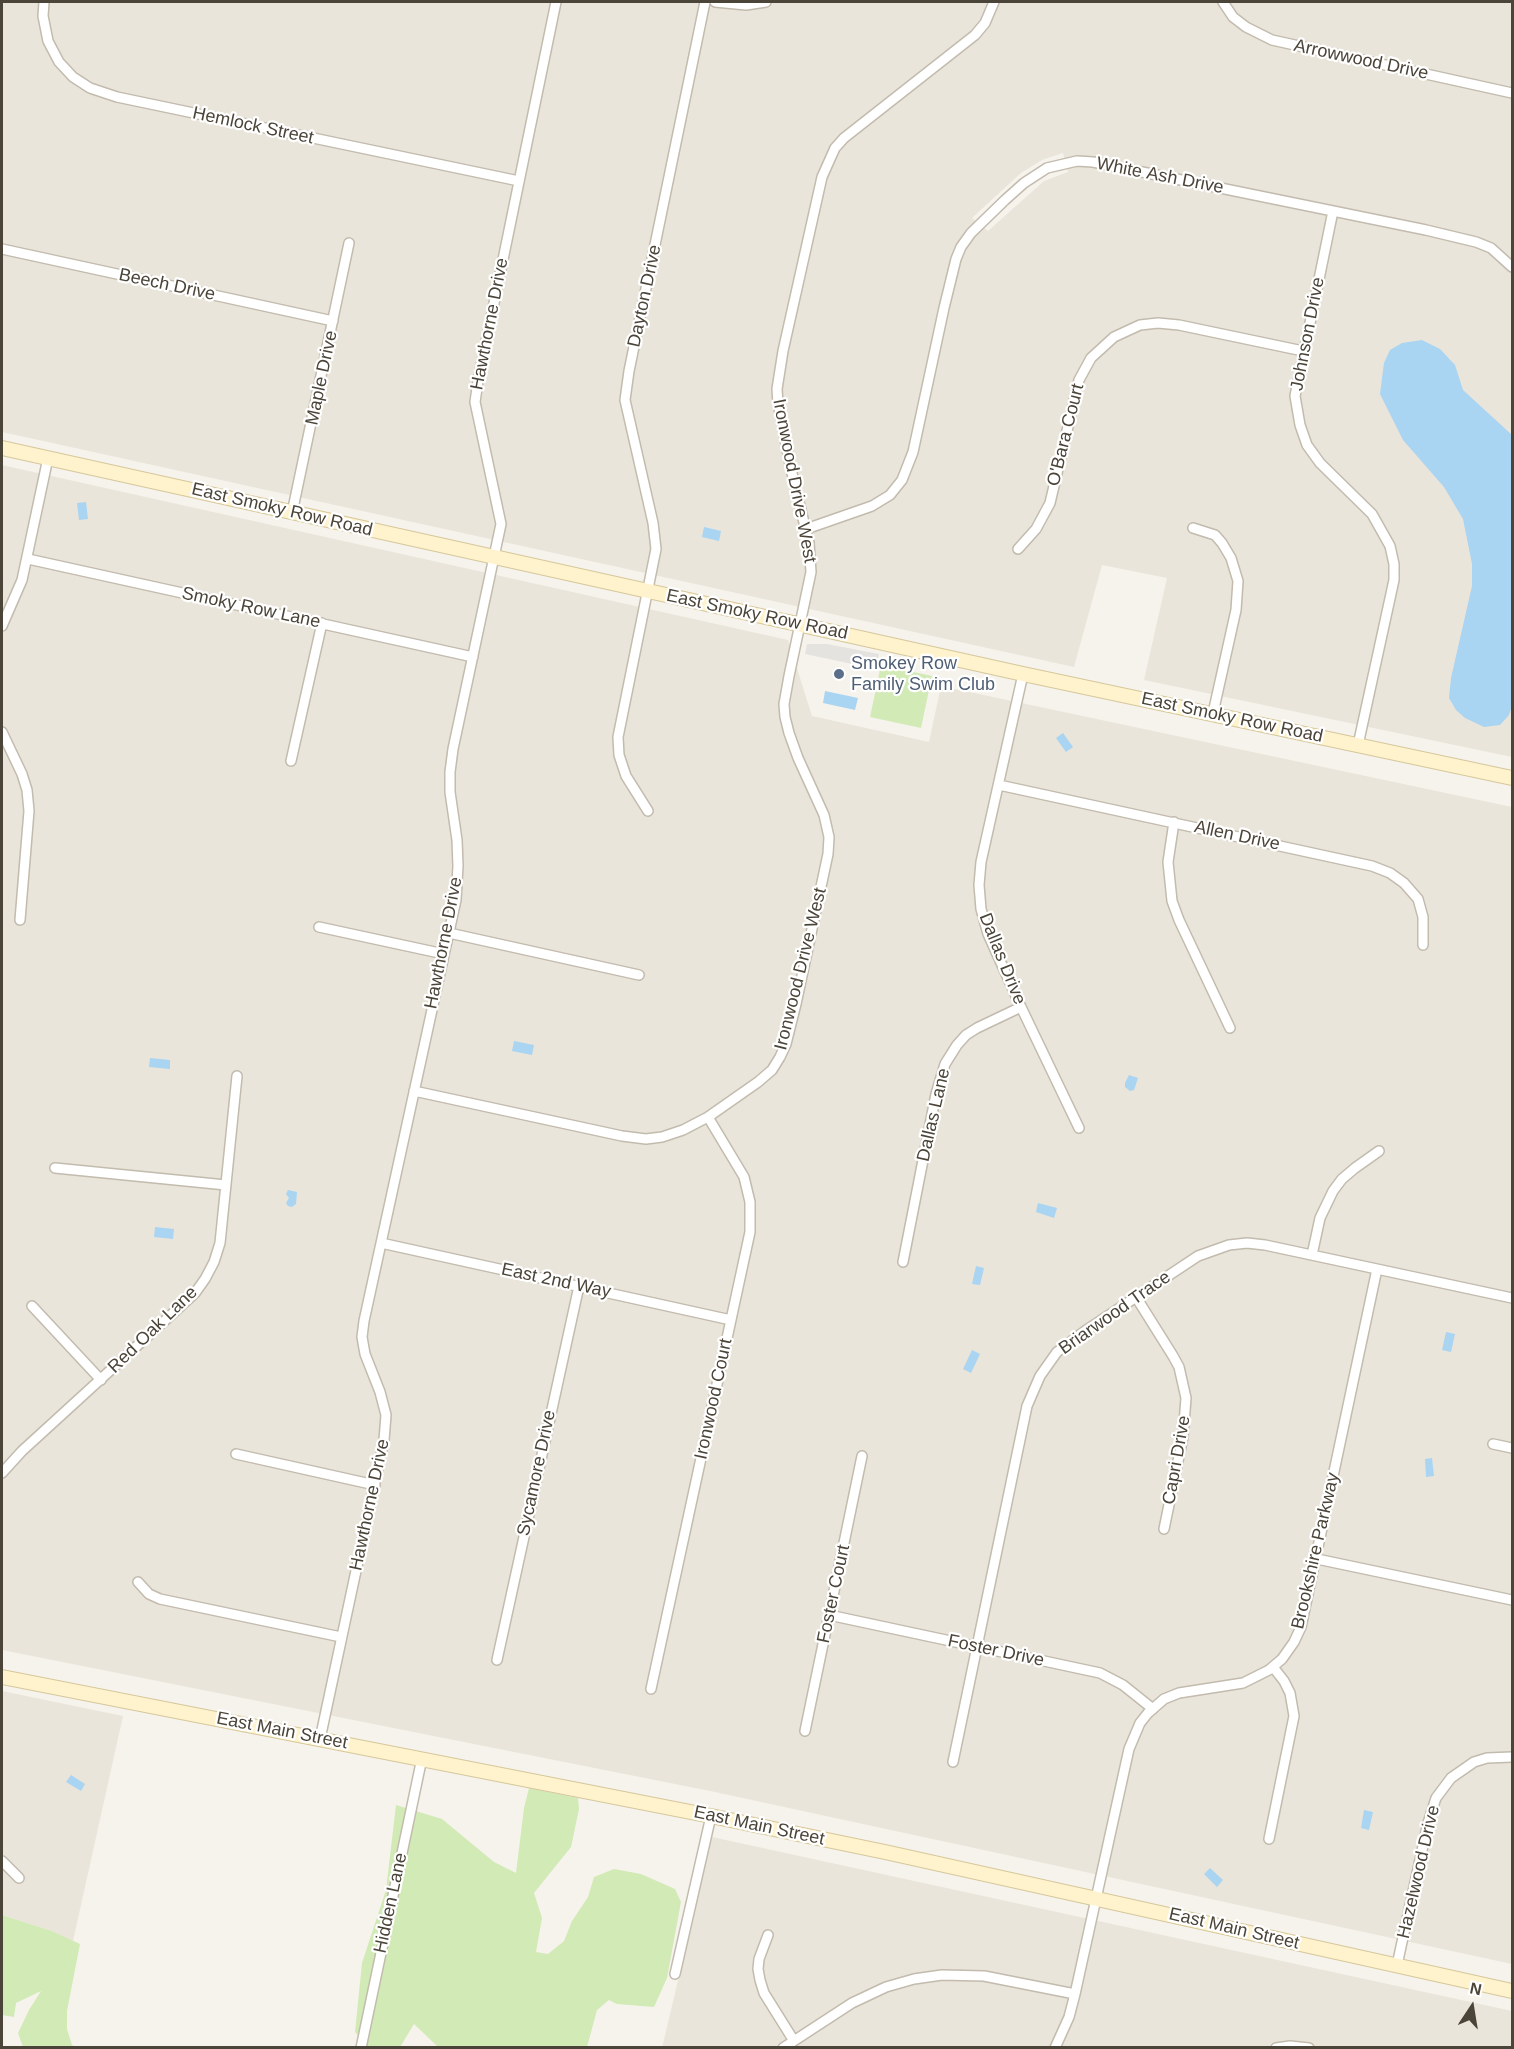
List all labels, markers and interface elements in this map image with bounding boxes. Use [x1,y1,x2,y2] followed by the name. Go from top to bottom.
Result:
[1292,35,1430,85] street label: Arrowwood Drive
[191,103,315,149] street label: Hemlock Street
[1095,153,1225,199] street label: White Ash Drive
[624,243,666,349] street label: Dayton Drive
[467,256,513,392] street label: Hawthorne Drive
[117,264,217,306] street label: Beech Drive
[1286,275,1330,393] street label: Johnson Drive
[301,329,343,427] street label: Maple Drive
[1043,382,1089,488] street label: O'Bara Court
[767,397,821,565] street label: Ironwood Drive West
[189,479,375,541] street label: East Smoky Row Road
[180,583,322,633] street label: Smoky Row Lane
[664,585,850,645] street label: East Smoky Row Road
[851,653,995,696] place label: Smokey Row Family Swim Club
[832,667,846,681] marker: Smokey Row Family Swim Club
[1139,688,1325,748] street label: East Smoky Row Road
[1192,816,1282,856] street label: Allen Drive
[421,875,467,1011] street label: Hawthorne Drive
[770,885,832,1053] street label: Ironwood Drive West
[974,910,1030,1008] street label: Dallas Drive
[913,1066,955,1164] street label: Dallas Lane
[499,1259,613,1303] street label: East 2nd Way
[1055,1266,1175,1360] street label: Briarwood Trace
[104,1282,202,1378] street label: Red Oak Lane
[691,1337,737,1461] street label: Ironwood Court
[513,1408,561,1538] street label: Sycamore Drive
[1159,1414,1195,1506] street label: Capri Drive
[346,1437,394,1573] street label: Hawthorne Drive
[1287,1471,1345,1631] street label: Brookshire Parkway
[813,1543,855,1645] street label: Foster Court
[946,1630,1046,1672] street label: Foster Drive
[215,1708,349,1754] street label: East Main Street
[692,1802,826,1850] street label: East Main Street
[1393,1803,1445,1941] street label: Hazelwood Drive
[370,1851,412,1955] street label: Hidden Lane
[1167,1904,1301,1954] street label: East Main Street
[1442,1977,1502,2037] north arrow
[1468,1979,1483,1998] text: N

